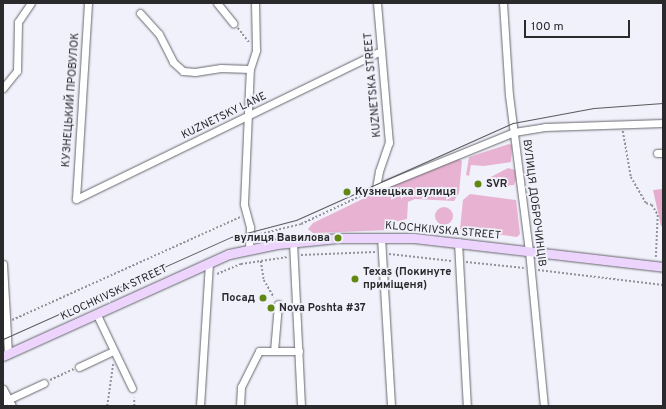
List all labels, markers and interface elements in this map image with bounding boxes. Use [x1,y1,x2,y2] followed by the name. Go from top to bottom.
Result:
[526,12,632,38] scale bar
[531,19,564,35] text: 100 m
[60,32,82,168] street label: КУЗНЕЦЬКИЙ ПРОВУЛОК
[362,32,384,138] street label: KUZNETSKA STREET
[179,90,269,142] street label: KUZNETSKY LANE
[520,139,548,267] street label: ВУЛИЦЯ ДОБРОЧИНЦІВ
[486,177,507,191] place label: SVR
[473,179,483,189] marker: SVR
[355,185,456,199] place label: Кузнецька вулиця
[342,187,352,197] marker: Кузнецька вулиця
[384,219,502,243] street label: KLOCHKIVSKA STREET
[234,231,330,245] place label: вулиця Вавилова
[333,233,343,243] marker: вулиця Вавилова
[58,262,170,324] street label: KLOCHKIVSKA STREET
[363,266,451,292] place label: Texas (Покинуте приміщеня)
[350,274,360,284] marker: Texas (Покинуте приміщеня)
[221,291,255,305] place label: Посад
[258,293,268,303] marker: Посад
[279,301,366,315] place label: Nova Poshta #37
[266,303,276,313] marker: Nova Poshta #37

